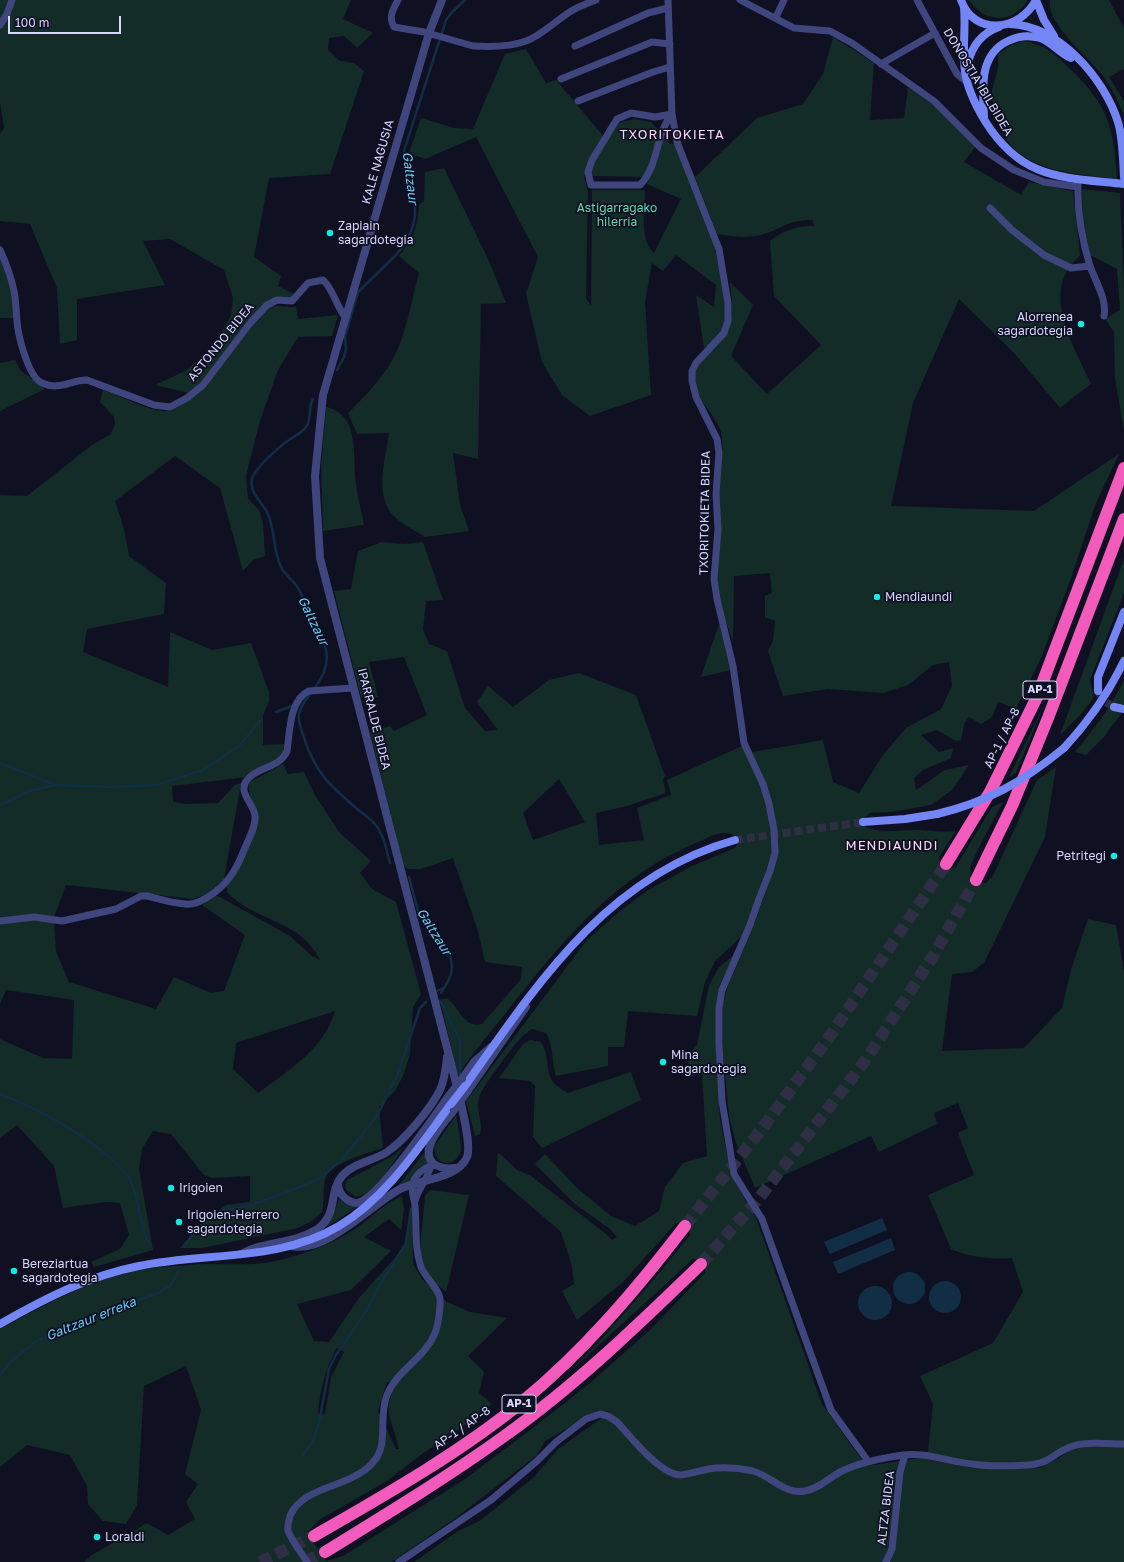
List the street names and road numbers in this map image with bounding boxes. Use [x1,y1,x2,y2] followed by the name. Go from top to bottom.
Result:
[940,26,1016,138] street label: DONOSTIA IBILBIDEA
[359,118,397,206] street label: KALE NAGUSIA
[185,300,257,384] street label: ASTONDO BIDEA
[697,451,713,575] street label: TXORITOKIETA BIDEA
[354,667,394,771] street label: IPARRALDE BIDEA
[1023,681,1057,699] road number: AP-1
[981,705,1023,771] street label: AP-1 / AP-8
[502,1395,536,1413] road number: AP-1
[431,1403,493,1453] street label: AP-1 / AP-8
[874,1470,898,1546] street label: ALTZA BIDEA

